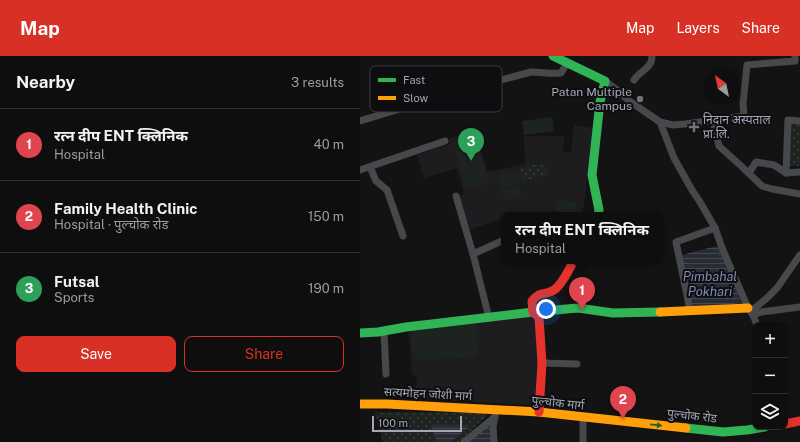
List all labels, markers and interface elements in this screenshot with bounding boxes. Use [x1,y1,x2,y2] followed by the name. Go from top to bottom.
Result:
[20,17,60,39] text: Map
[626,20,654,36] text: Map
[676,20,720,36] text: Layers
[742,20,780,36] text: Share
[370,66,502,112] legend
[704,68,740,104] north arrow
[16,72,75,92] text: Nearby
[403,74,425,86] text: Fast
[291,75,344,90] text: 3 results
[551,85,632,113] place label: Patan Multiple Campus
[403,92,429,104] text: Slow
[635,94,645,104] marker: Patan Multiple Campus
[703,112,771,141] place label: निदान अस्पताल प्रा.लि.
[688,121,700,133] marker: निदान अस्पताल प्रा.लि.
[54,127,188,144] text: रत्न दीप ENT क्लिनिक
[458,128,484,161] pin: 3
[26,137,32,152] text: 1
[313,137,344,152] text: 40 m
[54,147,105,162] text: Hospital
[54,200,197,217] text: Family Health Clinic
[25,209,33,224] text: 2
[308,209,344,224] text: 150 m
[501,212,663,264] popup
[54,217,168,232] text: Hospital · पुल्चोक रोड
[515,221,649,238] text: रत्न दीप ENT क्लिनिक
[515,241,566,256] text: Hospital
[683,269,737,299] water label: Pimbahal Pokhari
[54,273,100,290] text: Futsal
[569,277,595,310] pin: 1
[25,281,33,296] text: 3
[308,281,344,296] text: 190 m
[54,290,94,305] text: Sports
[536,299,556,319] your location
[752,322,788,430] map controls
[752,322,788,358] button: +
[16,336,176,372] button: Save
[184,336,344,372] button: Share
[752,358,788,394] button: −
[384,384,473,403] street label: सत्यमोहन जोशी मार्ग
[610,386,636,419] pin: 2
[531,392,586,414] street label: पुल्चोक मार्ग
[752,394,788,430] button: layers
[666,405,718,427] street label: पुल्चोक रोड
[372,414,462,433] scale bar
[378,417,408,429] text: 100 m
[650,421,662,428] one-way arrow

